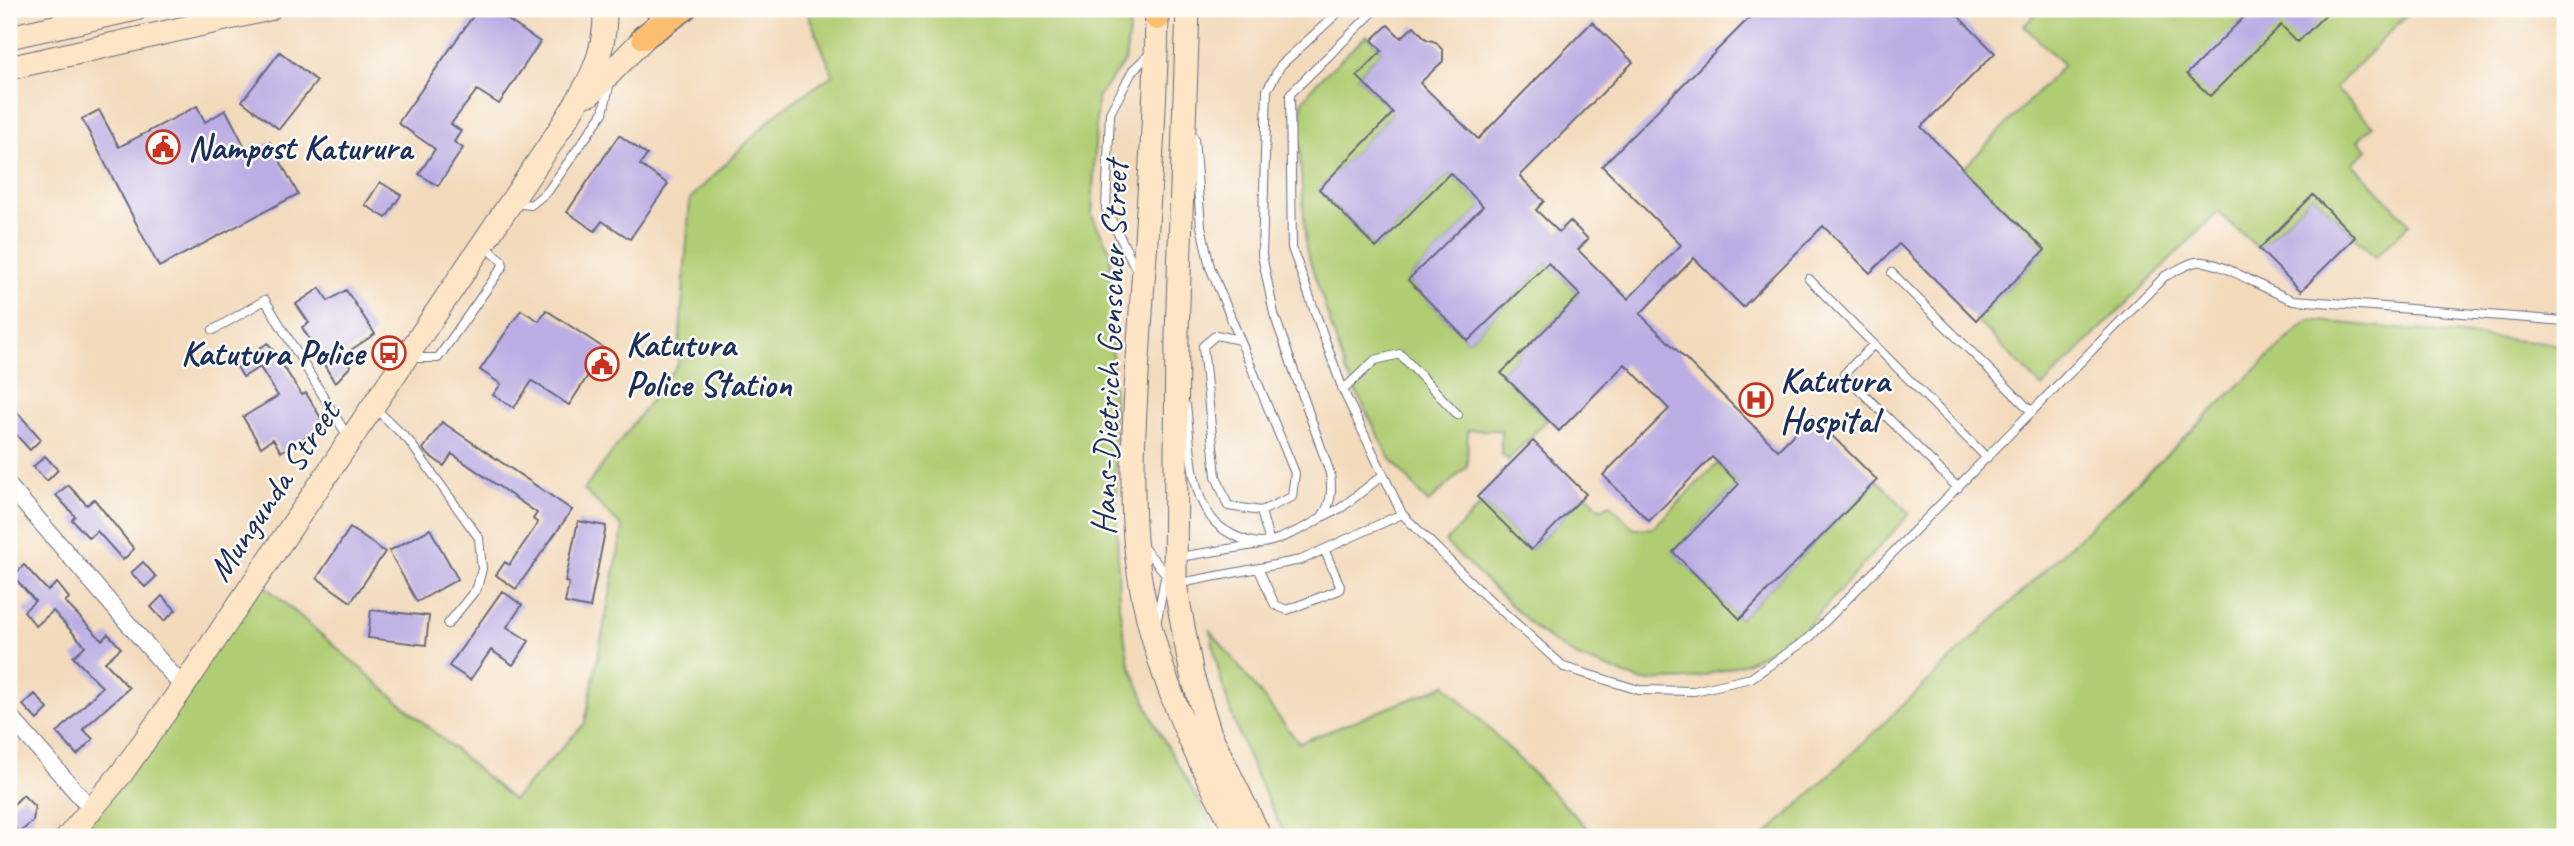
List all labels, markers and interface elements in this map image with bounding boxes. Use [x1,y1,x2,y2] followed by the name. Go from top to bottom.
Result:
[188,125,415,170] place label: Nampost Katurura
[144,128,182,166] public building icon: Nampost Katurura
[1080,156,1139,536] street label: Hans-Dietrich Genscher Street
[626,322,792,407] place label: Katutura Police Station
[181,331,367,376] place label: Katutura Police
[370,334,408,372] bus stop icon: Katutura Police
[583,345,621,383] public building icon: Katutura Police Station
[1780,358,1893,443] place label: Katutura Hospital
[1737,381,1775,419] hospital icon: Katutura Hospital
[197,390,352,590] street label: Mungunda Street

